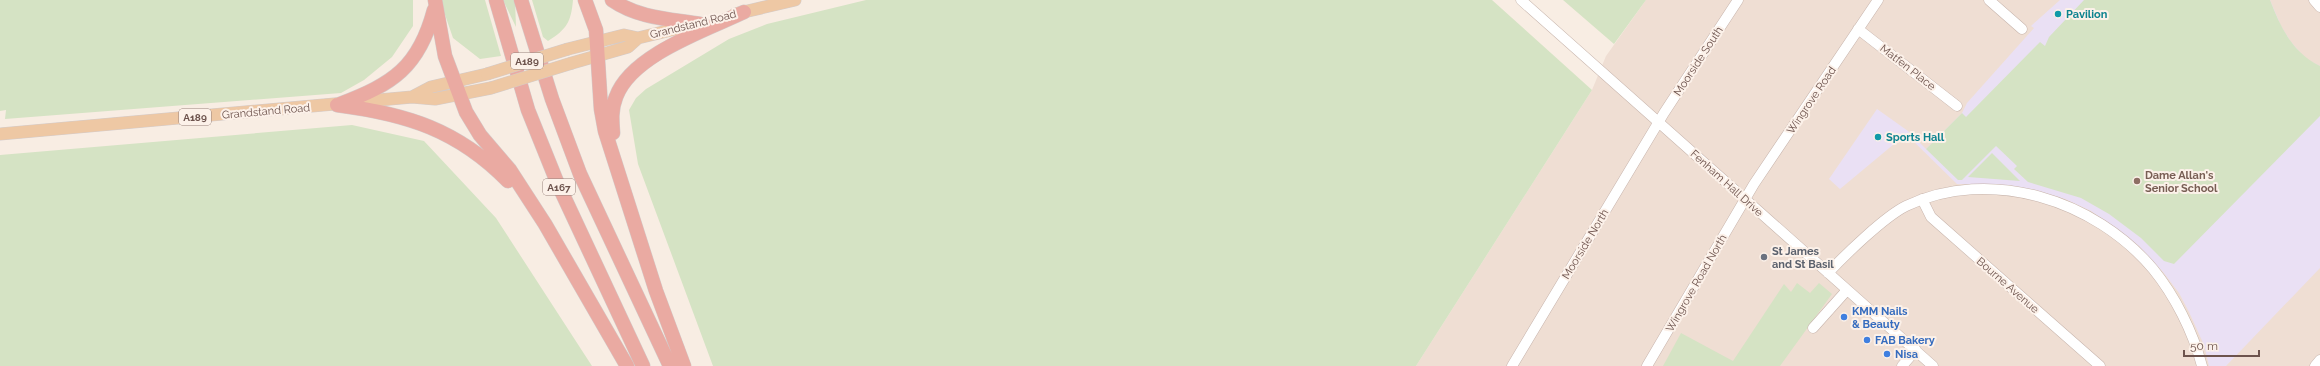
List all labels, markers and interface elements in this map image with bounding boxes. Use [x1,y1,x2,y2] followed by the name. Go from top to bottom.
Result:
[649,7,738,41] street label: Grandstand Road
[2066,8,2108,21] place label: Pavilion
[2053,9,2063,19] marker: Pavilion
[1671,24,1726,98] street label: Moorside South
[1877,42,1938,93] street label: Matfen Place
[511,53,543,69] road number: A189
[1784,64,1839,136] street label: Wingrove Road
[221,101,311,122] street label: Grandstand Road
[179,109,211,125] road number: A189
[1886,131,1945,144] place label: Sports Hall
[1873,132,1883,142] marker: Sports Hall
[1688,147,1766,220] street label: Fenham Hall Drive
[2145,169,2218,195] place label: Dame Allan's Senior School
[2132,176,2142,186] marker: Dame Allan's Senior School
[543,179,575,195] road number: A167
[1559,207,1611,282] street label: Moorside North
[1663,232,1730,334] street label: Wingrove Road North
[1772,245,1834,271] place label: St James and St Basil
[1759,252,1769,262] marker: St James and St Basil
[1974,255,2042,316] street label: Bourne Avenue
[1852,305,1908,331] place label: KMM Nails & Beauty
[1839,312,1849,322] marker: KMM Nails & Beauty
[2184,332,2259,358] scale bar
[1875,334,1935,347] place label: FAB Bakery
[1862,335,1872,345] marker: FAB Bakery
[2190,339,2218,353] text: 50 m
[1895,348,1918,361] place label: Nisa
[1882,349,1892,359] marker: Nisa

